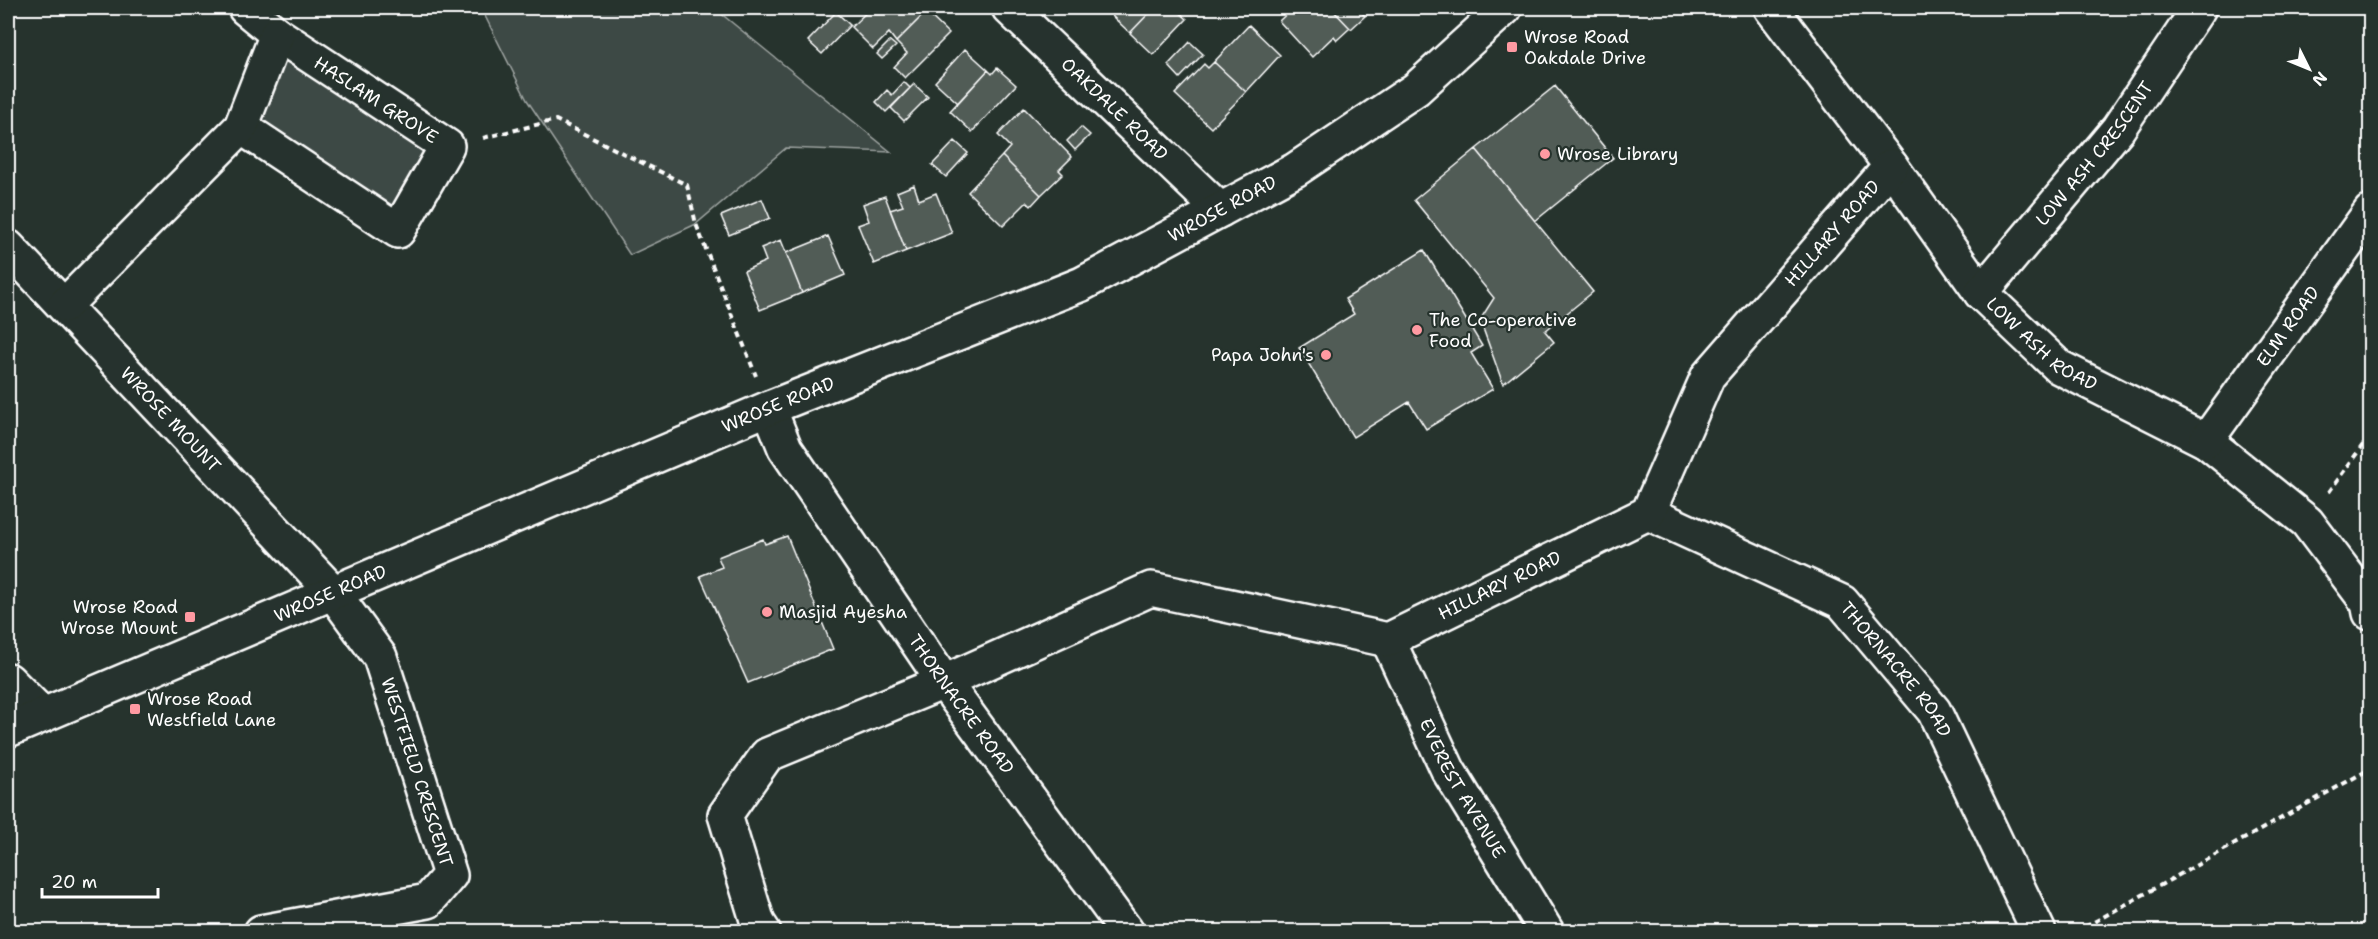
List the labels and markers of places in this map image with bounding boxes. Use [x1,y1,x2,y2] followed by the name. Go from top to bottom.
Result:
[1524,25,1646,70] place label: Wrose Road Oakdale Drive
[1505,40,1519,54] marker: Wrose Road Oakdale Drive
[1557,142,1678,166] place label: Wrose Library
[1538,147,1552,161] marker: Wrose Library
[1429,308,1577,353] place label: The Co-operative Food
[1410,323,1424,337] marker: The Co-operative Food
[1211,343,1314,367] place label: Papa John's
[1319,348,1333,362] marker: Papa John's
[61,595,178,640] place label: Wrose Road Wrose Mount
[779,600,907,624] place label: Masjid Ayesha
[760,605,774,619] marker: Masjid Ayesha
[183,610,197,624] marker: Wrose Road Wrose Mount
[147,687,276,732] place label: Wrose Road Westfield Lane
[128,702,142,716] marker: Wrose Road Westfield Lane

